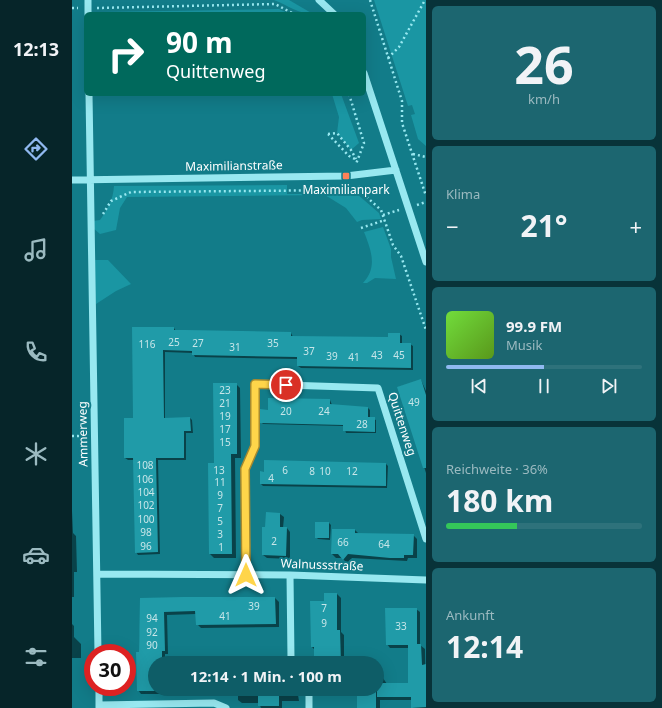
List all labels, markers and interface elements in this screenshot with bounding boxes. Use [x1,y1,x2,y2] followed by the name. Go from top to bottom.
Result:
[166,23,233,61] text: 90 m
[100,28,152,80] icon: right
[514,28,574,99] text: 26
[13,37,59,61] text: 12:13
[166,59,265,83] text: Quittenweg
[528,90,560,108] text: km/h
[22,135,50,163] icon: directions
[185,156,283,175] street label: Maximilianstraße
[341,171,351,181] marker: Maximilianpark
[302,181,390,198] place label: Maximilianpark
[446,185,480,203] text: Klima
[520,205,568,246] text: 21°
[446,211,459,241] text: −
[629,211,642,241] text: +
[22,236,50,264] icon: music
[506,316,562,336] text: 99.9 FM
[168,335,180,349] house number: 25
[192,336,204,350] house number: 27
[267,336,279,350] house number: 35
[506,336,542,354] text: Musik
[138,337,156,351] house number: 116
[22,338,50,366] icon: phone
[229,340,241,354] house number: 31
[303,344,315,358] house number: 37
[371,348,383,362] house number: 43
[393,348,405,362] house number: 45
[326,349,338,363] house number: 39
[348,350,360,364] house number: 41
[269,368,303,402] pin
[275,374,297,396] icon: arrive
[468,375,490,397] icon: previous
[533,375,555,397] icon: pause
[598,375,620,397] icon: next
[219,383,231,397] house number: 23
[384,390,421,458] street label: Quittenweg
[408,395,420,409] house number: 49
[219,396,231,410] house number: 21
[73,401,92,467] street label: Ammerweg
[280,404,292,418] house number: 20
[318,404,330,418] house number: 24
[219,409,231,423] house number: 19
[356,417,368,431] house number: 28
[219,422,231,436] house number: 17
[219,435,231,449] house number: 15
[22,440,50,468] icon: climate
[136,458,154,472] house number: 108
[446,460,548,478] text: Reichweite · 36%
[213,463,225,477] house number: 13
[282,463,288,477] house number: 6
[309,464,315,478] house number: 8
[319,464,331,478] house number: 10
[346,464,358,478] house number: 12
[268,471,274,485] house number: 4
[136,472,154,486] house number: 106
[214,475,226,489] house number: 11
[446,480,553,521] text: 180 km
[137,485,155,499] house number: 104
[217,488,223,502] house number: 9
[137,498,155,512] house number: 102
[217,501,223,515] house number: 7
[137,512,155,526] house number: 100
[217,514,223,528] house number: 5
[140,525,152,539] house number: 98
[217,527,223,541] house number: 3
[271,534,277,548] house number: 2
[337,535,349,549] house number: 66
[378,537,390,551] house number: 64
[140,539,152,553] house number: 96
[218,540,224,554] house number: 1
[22,541,50,569] icon: car
[225,554,267,596] position arrow
[280,555,364,574] street label: Walnussstraße
[248,599,260,613] house number: 39
[321,601,327,615] house number: 7
[446,606,495,624] text: Ankunft
[219,609,231,623] house number: 41
[146,611,158,625] house number: 94
[321,616,327,630] house number: 9
[395,619,407,633] house number: 33
[146,625,158,639] house number: 92
[446,626,523,667] text: 12:14
[146,638,158,652] house number: 90
[22,643,50,671] icon: filters
[84,644,136,696] speed limit sign: 30
[190,666,342,686] text: 12:14 · 1 Min. · 100 m

